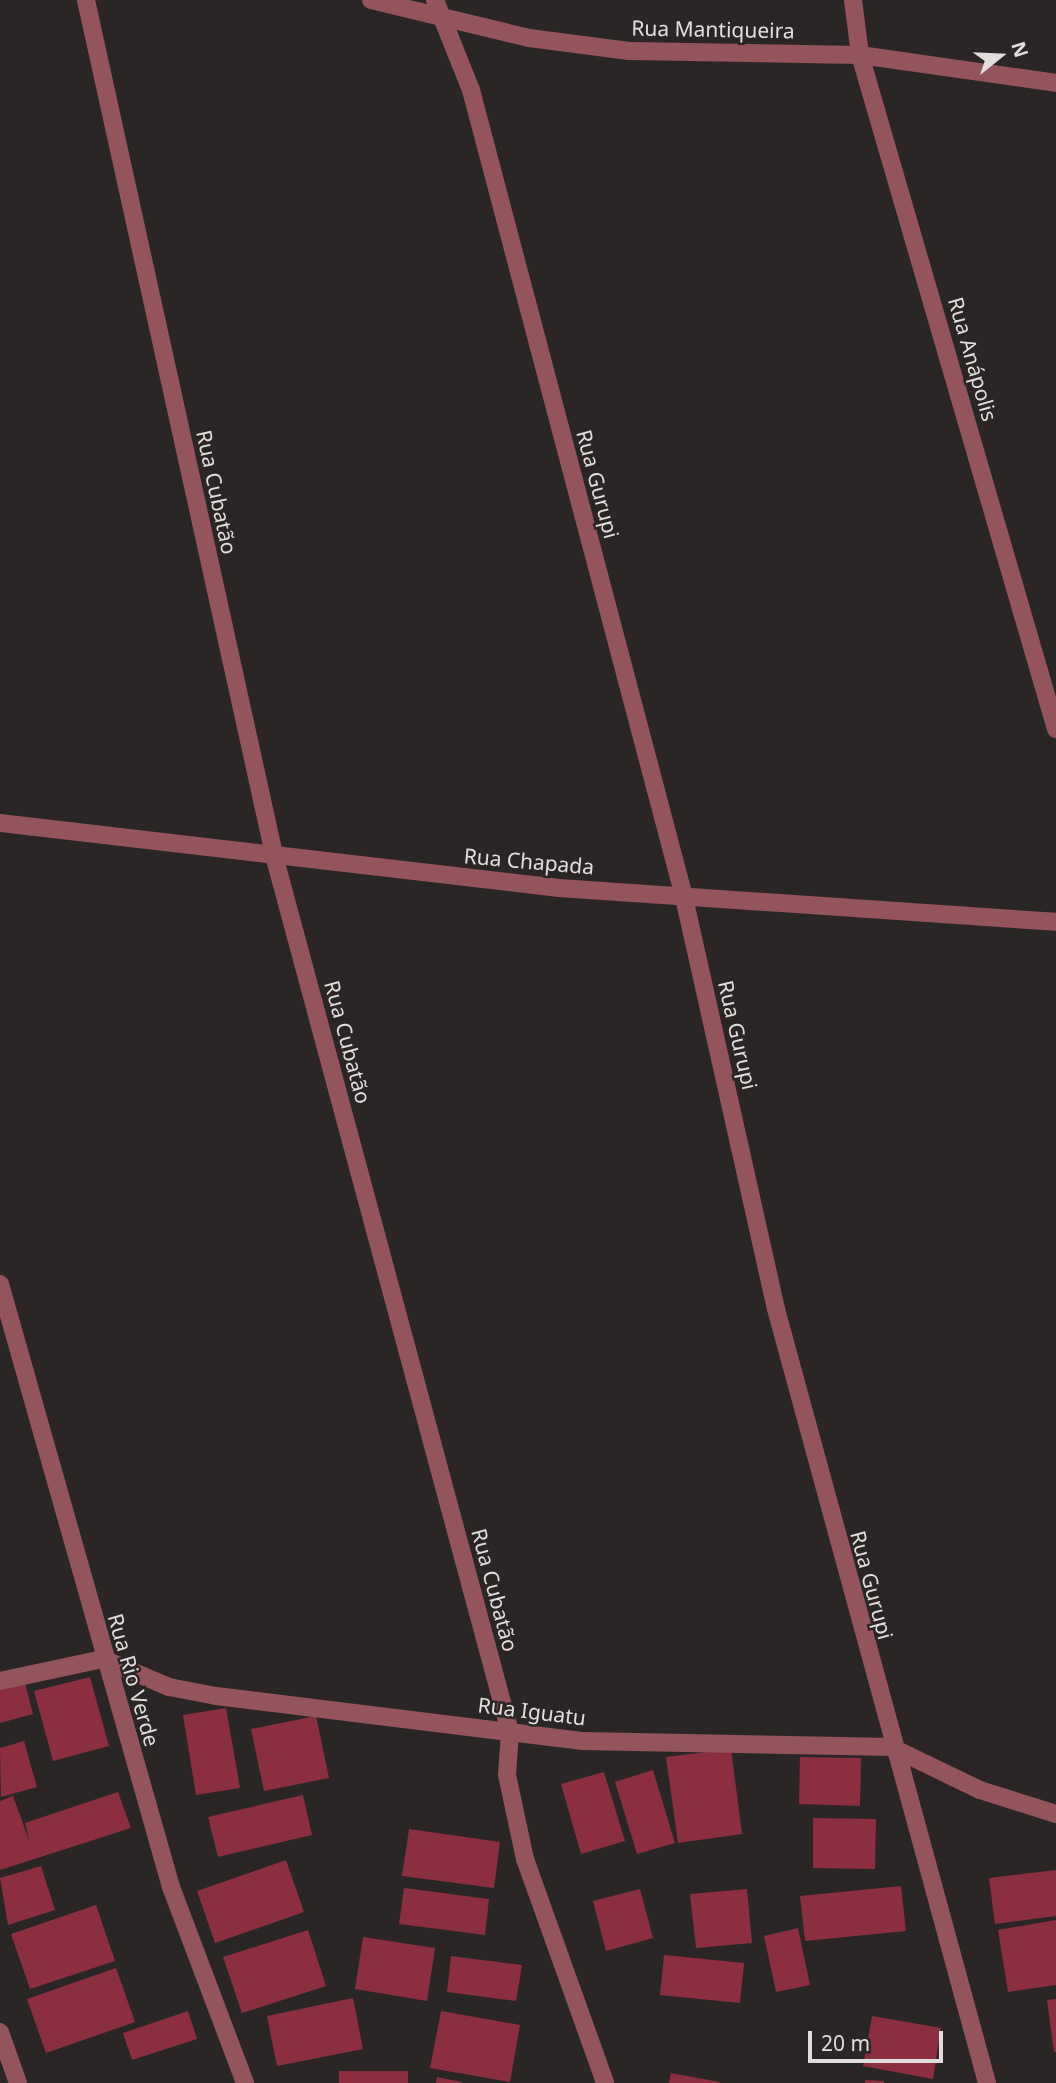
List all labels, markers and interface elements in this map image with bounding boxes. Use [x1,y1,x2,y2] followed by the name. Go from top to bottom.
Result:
[631,15,795,43] street label: Rua Mantiqueira
[965,21,1035,91] north arrow
[1005,38,1035,61] text: N
[943,294,1003,424] street label: Rua Anápolis
[571,427,625,541] street label: Rua Gurupi
[192,428,242,556] street label: Rua Cubatão
[463,843,595,879] street label: Rua Chapada
[319,978,377,1106] street label: Rua Cubatão
[713,978,763,1092] street label: Rua Gurupi
[466,1526,524,1654] street label: Rua Cubatão
[845,1528,899,1642] street label: Rua Gurupi
[103,1611,165,1749] street label: Rua Rio Verde
[477,1692,587,1730] street label: Rua Iguatu
[811,2016,946,2060] scale bar
[821,2029,870,2057] text: 20 m

